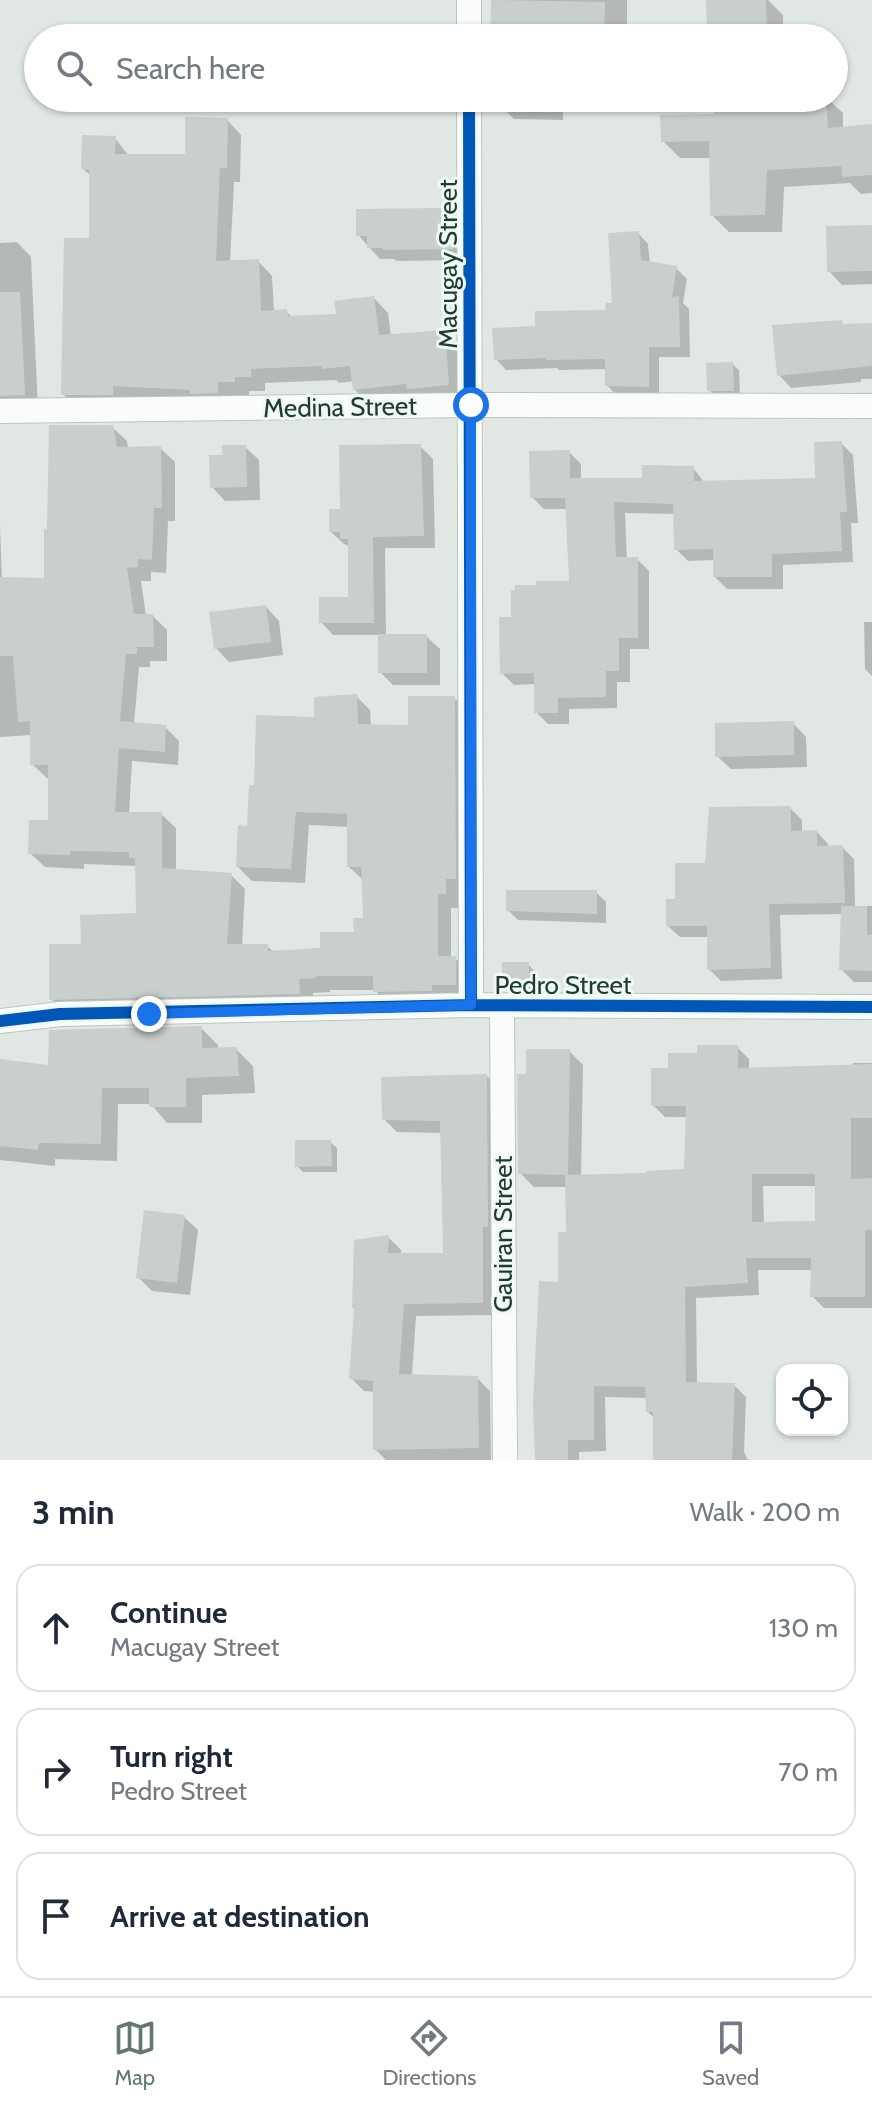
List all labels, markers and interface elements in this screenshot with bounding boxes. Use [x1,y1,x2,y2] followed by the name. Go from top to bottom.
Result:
[24,24,848,112] search box
[52,46,96,90] icon: search
[116,50,265,87] text: Search here
[432,179,464,349] street label: Macugay Street
[453,387,489,423] route start
[263,390,417,424] street label: Medina Street
[494,969,632,1001] street label: Pedro Street
[131,996,167,1032] route end
[487,1155,519,1312] street label: Gauiran Street
[776,1364,848,1436] map controls
[776,1364,848,1436] button: locate
[32,1491,114,1533] text: 3 min
[690,1496,840,1528] text: Walk · 200 m
[110,1594,227,1631] text: Continue
[34,1606,78,1650] icon: ahead
[769,1612,838,1644] text: 130 m
[110,1631,280,1663] text: Macugay Street
[110,1738,233,1775] text: Turn right
[34,1750,78,1794] icon: right
[778,1756,838,1788] text: 70 m
[110,1775,247,1807] text: Pedro Street
[34,1894,78,1938] icon: arrive
[110,1898,370,1935] text: Arrive at destination
[113,2016,157,2091] tab: Map
[382,2016,476,2091] tab: Directions
[702,2016,759,2091] tab: Saved

